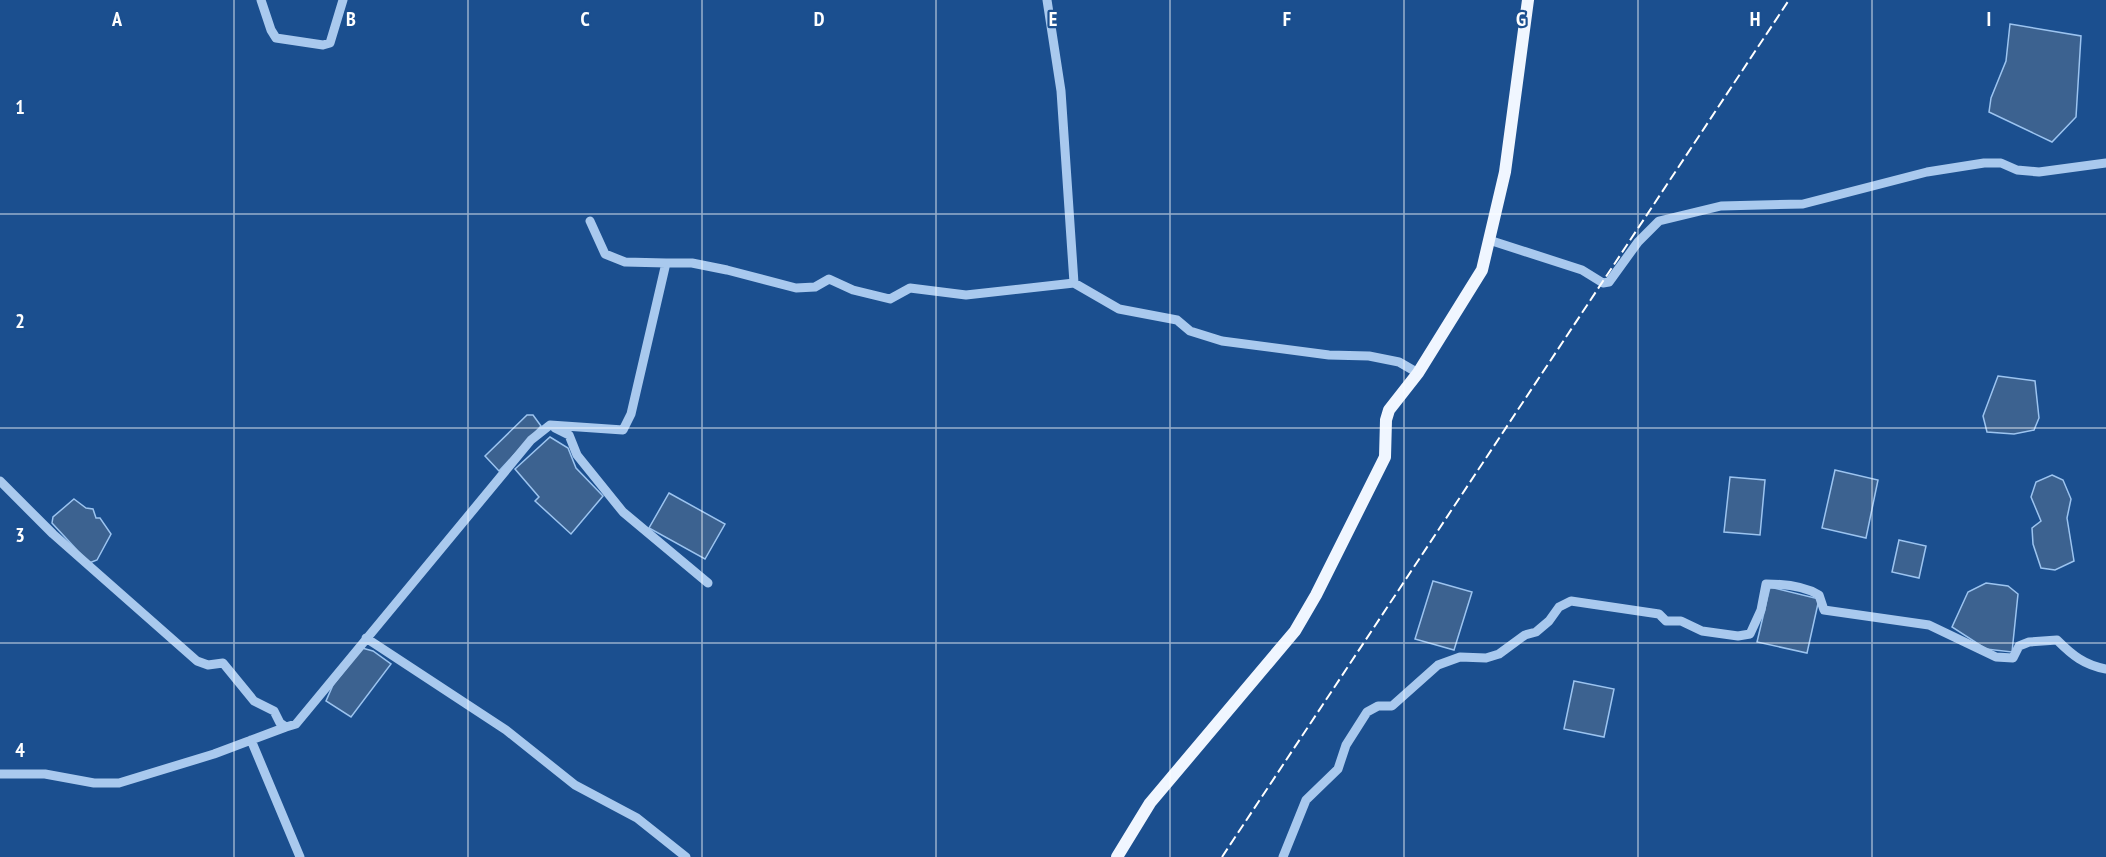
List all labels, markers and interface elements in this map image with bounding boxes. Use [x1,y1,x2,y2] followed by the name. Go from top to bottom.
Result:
[111,6,123,32] text: A
[346,6,356,32] text: B
[580,6,590,32] text: C
[814,6,825,32] text: D
[1049,6,1057,32] text: E
[1283,6,1291,32] text: F
[1516,6,1526,32] text: G
[1750,6,1760,32] text: H
[1987,6,1991,32] text: I
[15,94,25,120] text: 1
[15,308,25,334] text: 2
[15,522,25,548] text: 3
[15,737,25,763] text: 4

